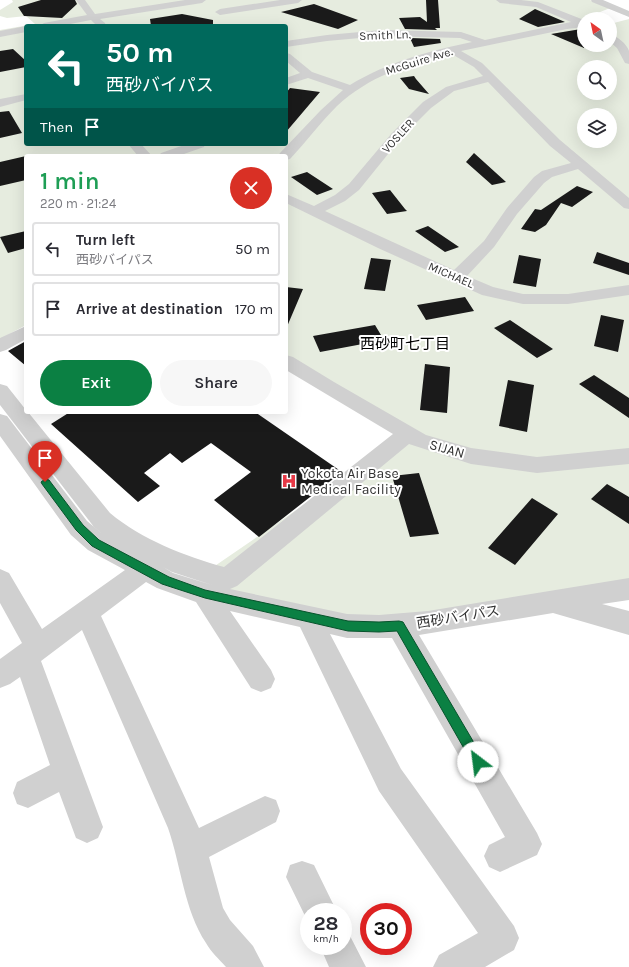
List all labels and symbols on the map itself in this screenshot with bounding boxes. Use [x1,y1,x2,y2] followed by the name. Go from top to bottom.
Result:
[577,12,617,52] north arrow
[359,27,411,43] street label: Smith Ln.
[384,44,454,78] street label: McGuire Ave.
[379,116,417,156] street label: VOSLER
[426,259,476,291] street label: MICHAEL
[360,335,450,353] district label: 西砂町七丁目
[428,436,466,462] street label: SIJAN
[28,441,62,482] pin
[301,465,401,498] place label: Yokota Air Base Medical Facility
[280,472,298,490] hospital icon: Yokota Air Base Medical Facility
[415,602,501,632] street label: 西砂バイパス
[457,741,499,783] position arrow
[360,903,412,955] speed limit sign: 30

